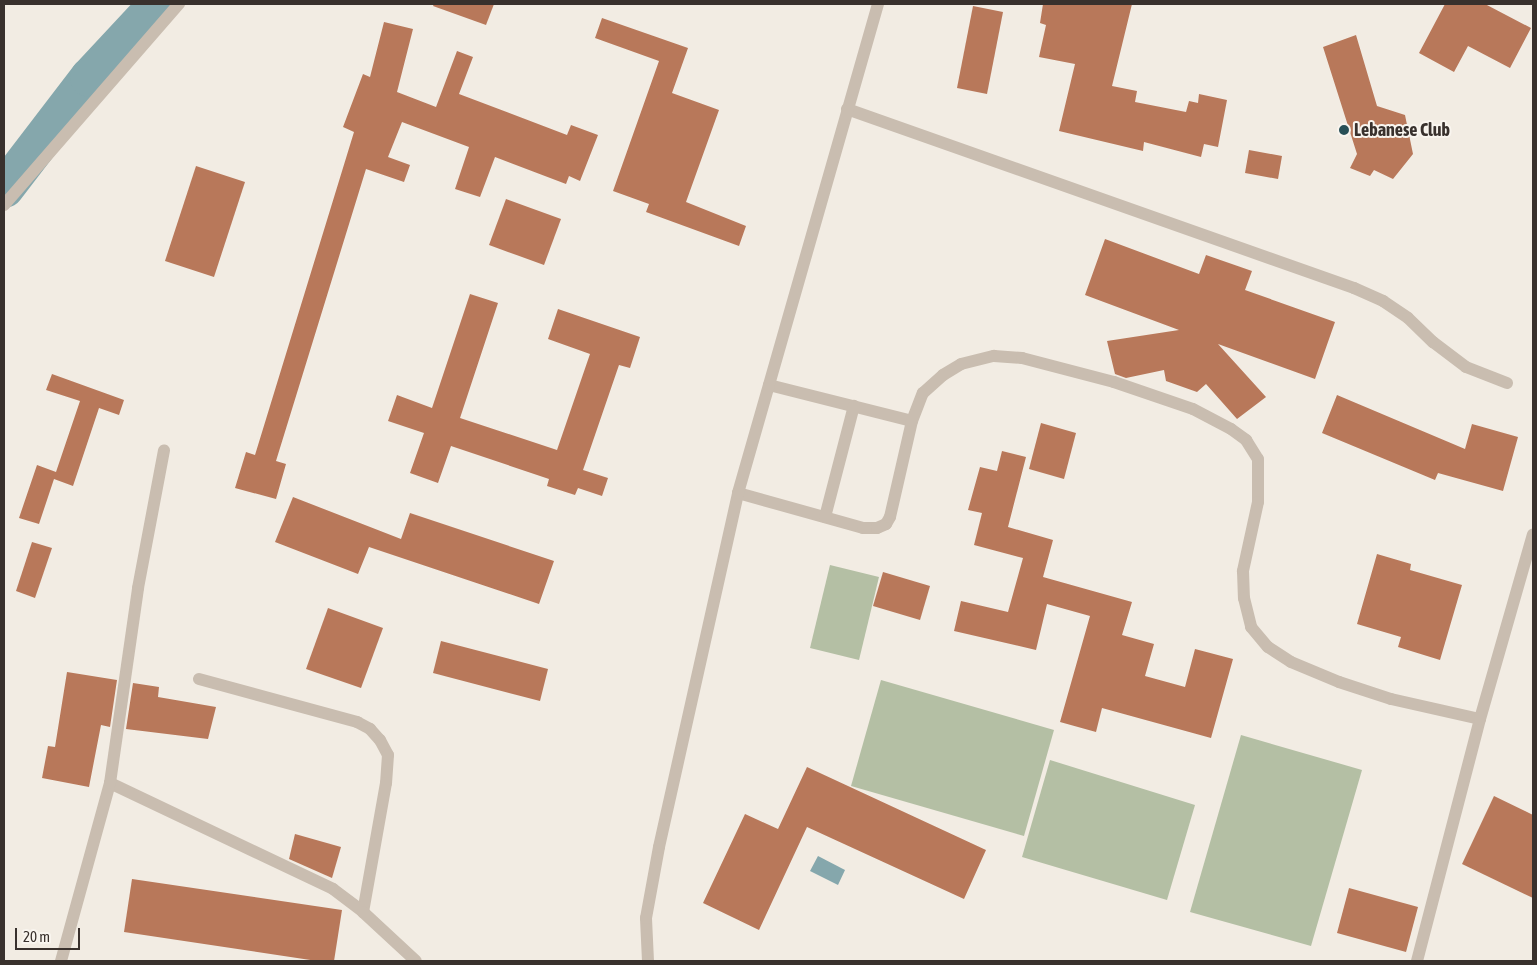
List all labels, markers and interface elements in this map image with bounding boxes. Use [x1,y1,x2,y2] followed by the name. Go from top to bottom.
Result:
[1354,119,1450,141] place label: Lebanese Club
[1338,124,1350,136] marker: Lebanese Club
[18,918,82,950] scale bar
[23,928,50,945] text: 20 m

